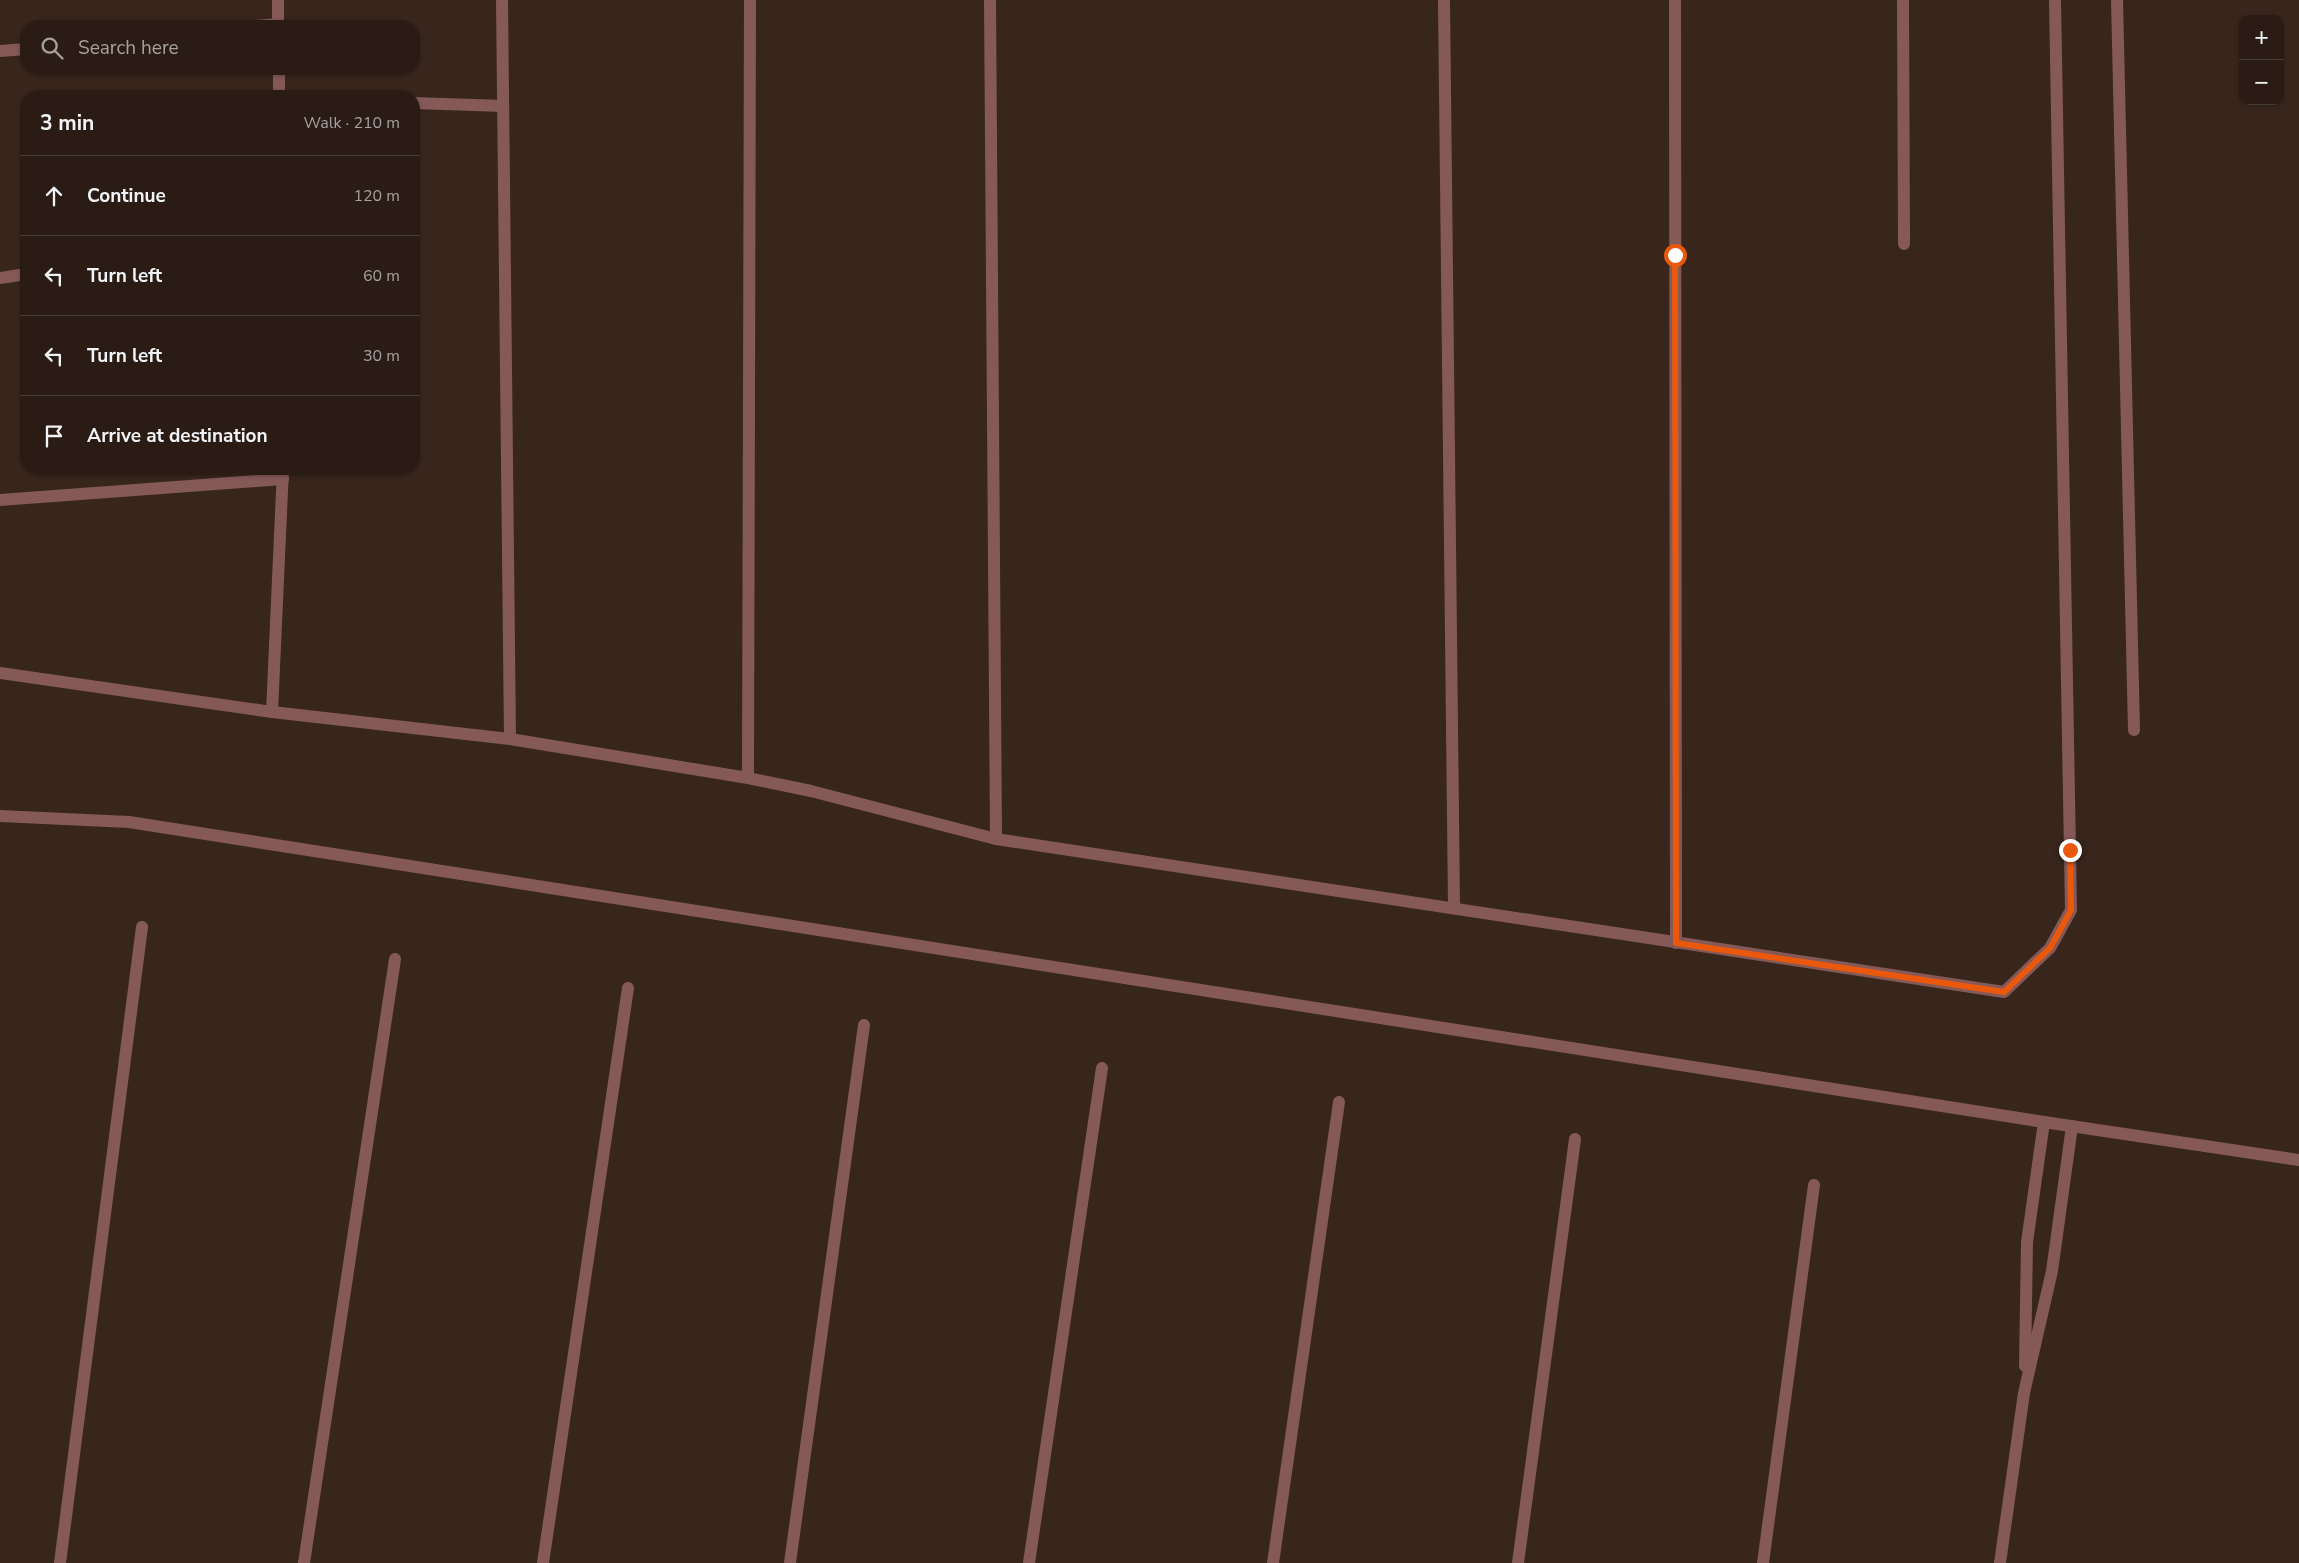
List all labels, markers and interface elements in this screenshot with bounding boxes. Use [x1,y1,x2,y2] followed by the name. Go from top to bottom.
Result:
[2239,15,2284,105] map controls
[2239,15,2284,60] button: +
[20,20,420,75] search box
[38,34,66,62] icon: search
[78,35,179,61] text: Search here
[2239,60,2284,105] button: −
[40,109,94,137] text: 3 min
[304,112,400,134] text: Walk · 210 m
[40,182,68,210] icon: ahead
[87,183,166,209] text: Continue
[353,185,400,207] text: 120 m
[1664,244,1687,267] route start
[40,262,68,290] icon: left
[87,263,162,289] text: Turn left
[363,265,400,287] text: 60 m
[40,342,68,370] icon: left
[87,343,162,369] text: Turn left
[363,345,400,367] text: 30 m
[40,422,68,450] icon: arrive
[87,423,268,449] text: Arrive at destination
[2059,839,2082,862] route end

